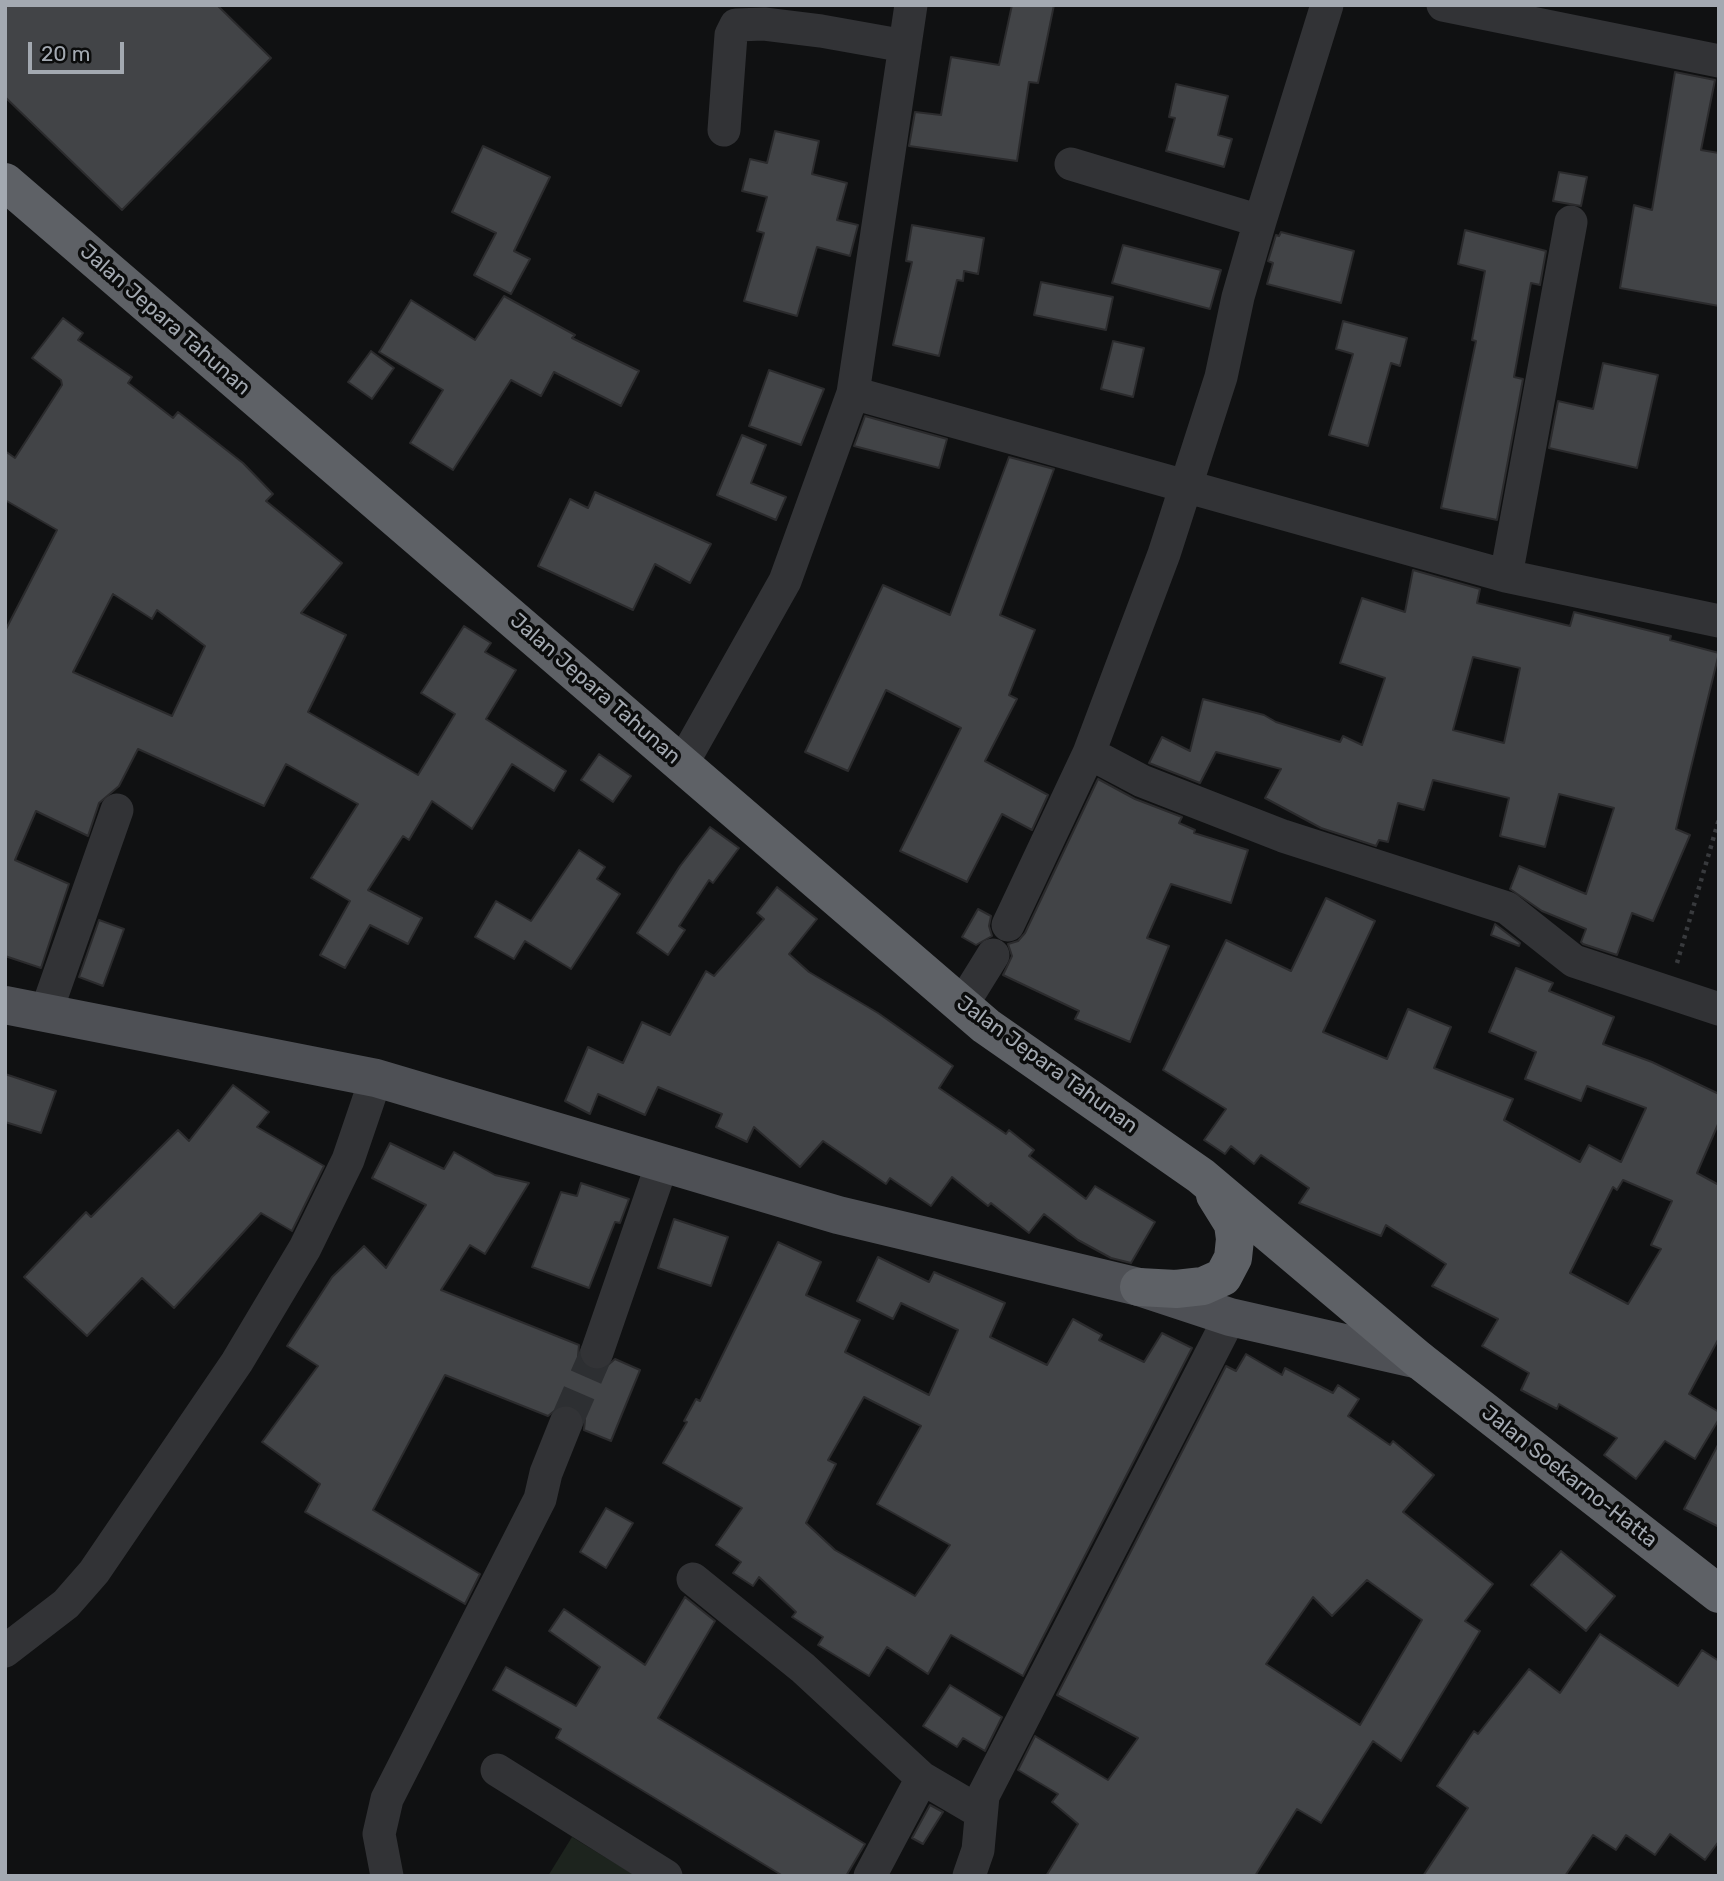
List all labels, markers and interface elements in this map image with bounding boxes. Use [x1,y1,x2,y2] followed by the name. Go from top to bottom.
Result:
[32,28,128,72] scale bar
[41,41,90,66] text: 20 m
[75,239,255,401] street label: Jalan Jepara Tahunan
[505,608,685,770] street label: Jalan Jepara Tahunan
[952,991,1142,1139] street label: Jalan Jepara Tahunan
[1476,1401,1662,1553] street label: Jalan Soekarno-Hatta

